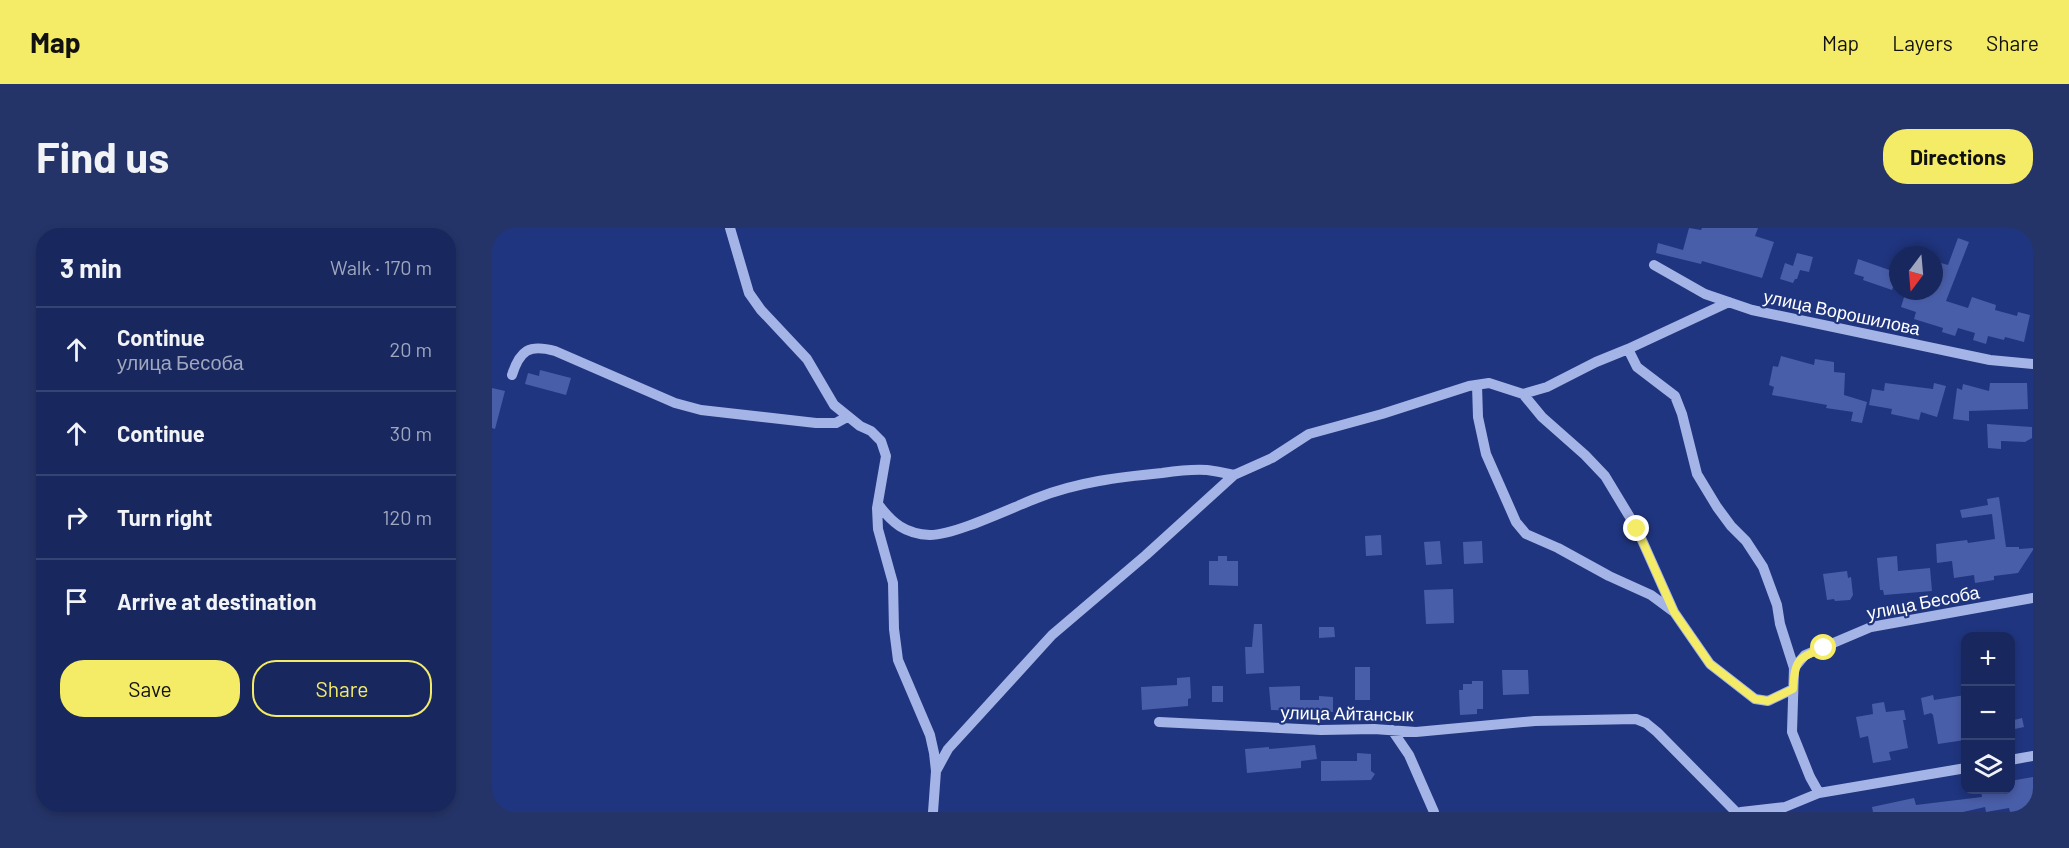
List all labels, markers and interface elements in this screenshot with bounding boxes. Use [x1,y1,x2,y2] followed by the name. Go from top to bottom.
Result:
[30,25,81,59] text: Map
[1822,30,1859,55] text: Map
[1892,30,1953,55] text: Layers
[1986,30,2039,55] text: Share
[1883,129,2033,184] button: Directions
[36,131,169,181] text: Find us
[1889,246,1943,300] north arrow
[60,252,122,283] text: 3 min
[330,255,432,279] text: Walk · 170 m
[1762,285,1923,340] street label: улица Ворошилова
[117,324,205,350] text: Continue
[60,333,93,366] icon: ahead
[389,337,432,361] text: 20 m
[117,350,244,374] text: улица Бесоба
[60,417,93,450] icon: ahead
[117,420,205,446] text: Continue
[390,421,432,445] text: 30 m
[60,501,93,534] icon: right
[117,504,212,530] text: Turn right
[382,505,432,529] text: 120 m
[1623,515,1649,541] route end
[1865,580,1982,624] street label: улица Бесоба
[60,585,93,618] icon: arrive
[117,588,316,614] text: Arrive at destination
[1961,632,2015,794] map controls
[1961,632,2015,686] button: +
[1810,634,1836,660] route start
[60,660,240,717] button: Save
[252,660,432,717] button: Share
[1961,686,2015,740] button: −
[1280,701,1414,725] street label: улица Айтансык
[1961,740,2015,794] button: layers

